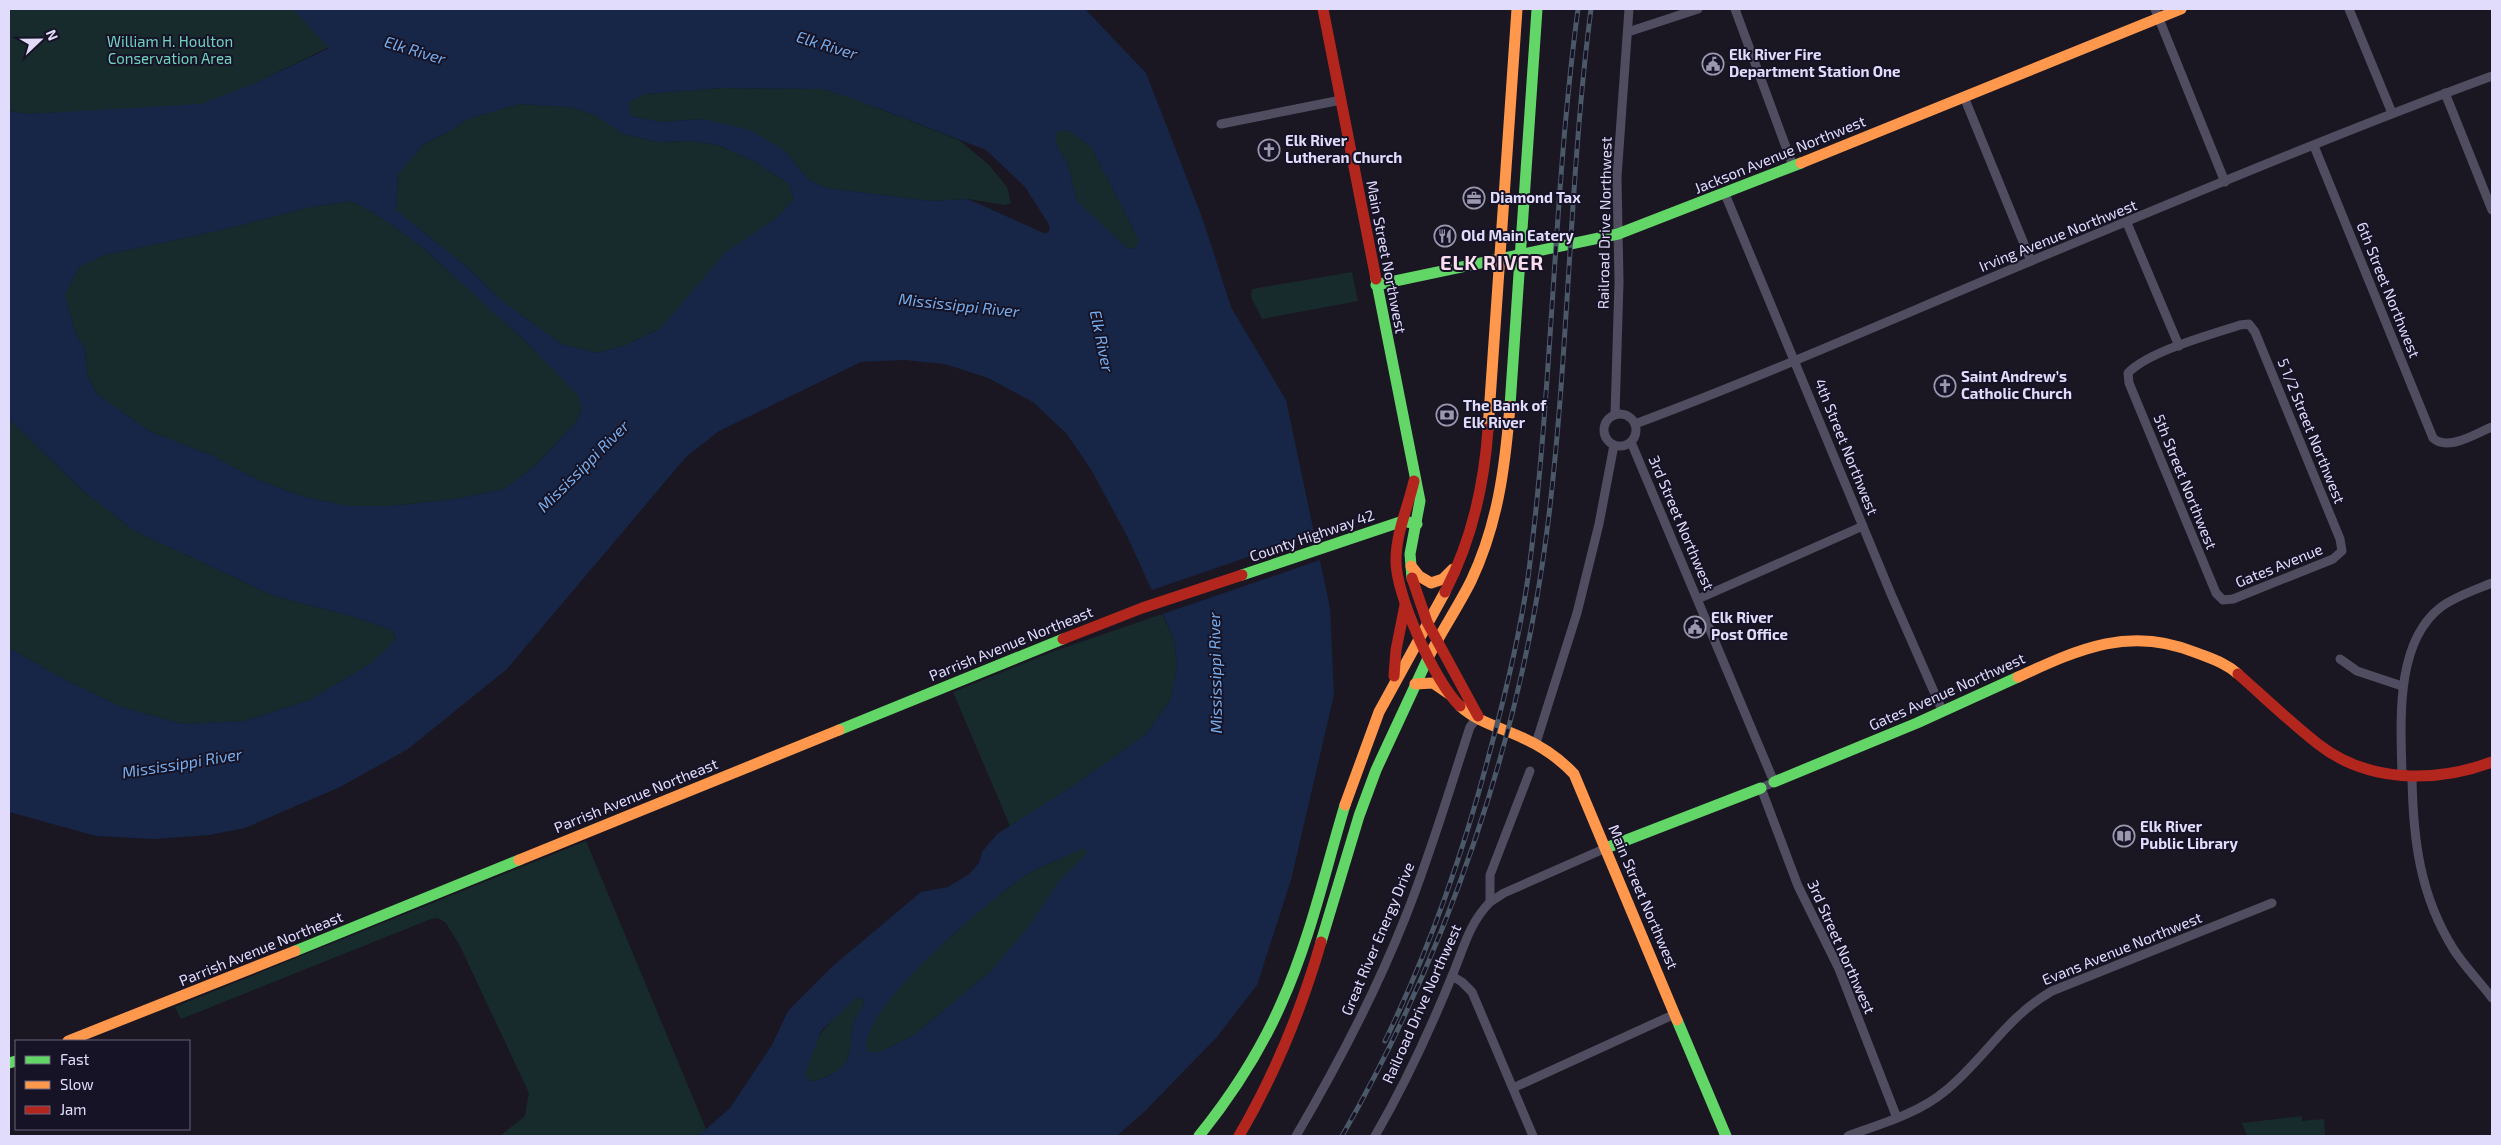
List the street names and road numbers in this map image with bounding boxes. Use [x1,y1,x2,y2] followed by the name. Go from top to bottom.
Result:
[1691,111,1868,197] street label: Jackson Avenue Northwest
[1593,136,1615,309] street label: Railroad Drive Northwest
[1363,179,1411,335] street label: Main Street Northwest
[1976,195,2139,275] street label: Irving Avenue Northwest
[2353,219,2424,360] street label: 6th Street Northwest
[2275,355,2349,506] street label: 5 1/2 Street Northwest
[1811,376,1883,518] street label: 4th Street Northwest
[2151,411,2221,552] street label: 5th Street Northwest
[1645,453,1719,593] street label: 3rd Street Northwest
[1247,505,1377,565] street label: County Highway 42
[2232,539,2325,591] street label: Gates Avenue
[926,602,1095,684] street label: Parrish Avenue Northeast
[1866,648,2028,734] street label: Gates Avenue Northwest
[551,754,720,836] street label: Parrish Avenue Northeast
[1605,822,1683,972] street label: Main Street Northwest
[1337,859,1418,1018] street label: Great River Energy Drive
[1804,877,1880,1016] street label: 3rd Street Northwest
[176,907,345,989] street label: Parrish Avenue Northeast
[2039,908,2204,988] street label: Evans Avenue Northwest
[1378,921,1464,1086] street label: Railroad Drive Northwest

